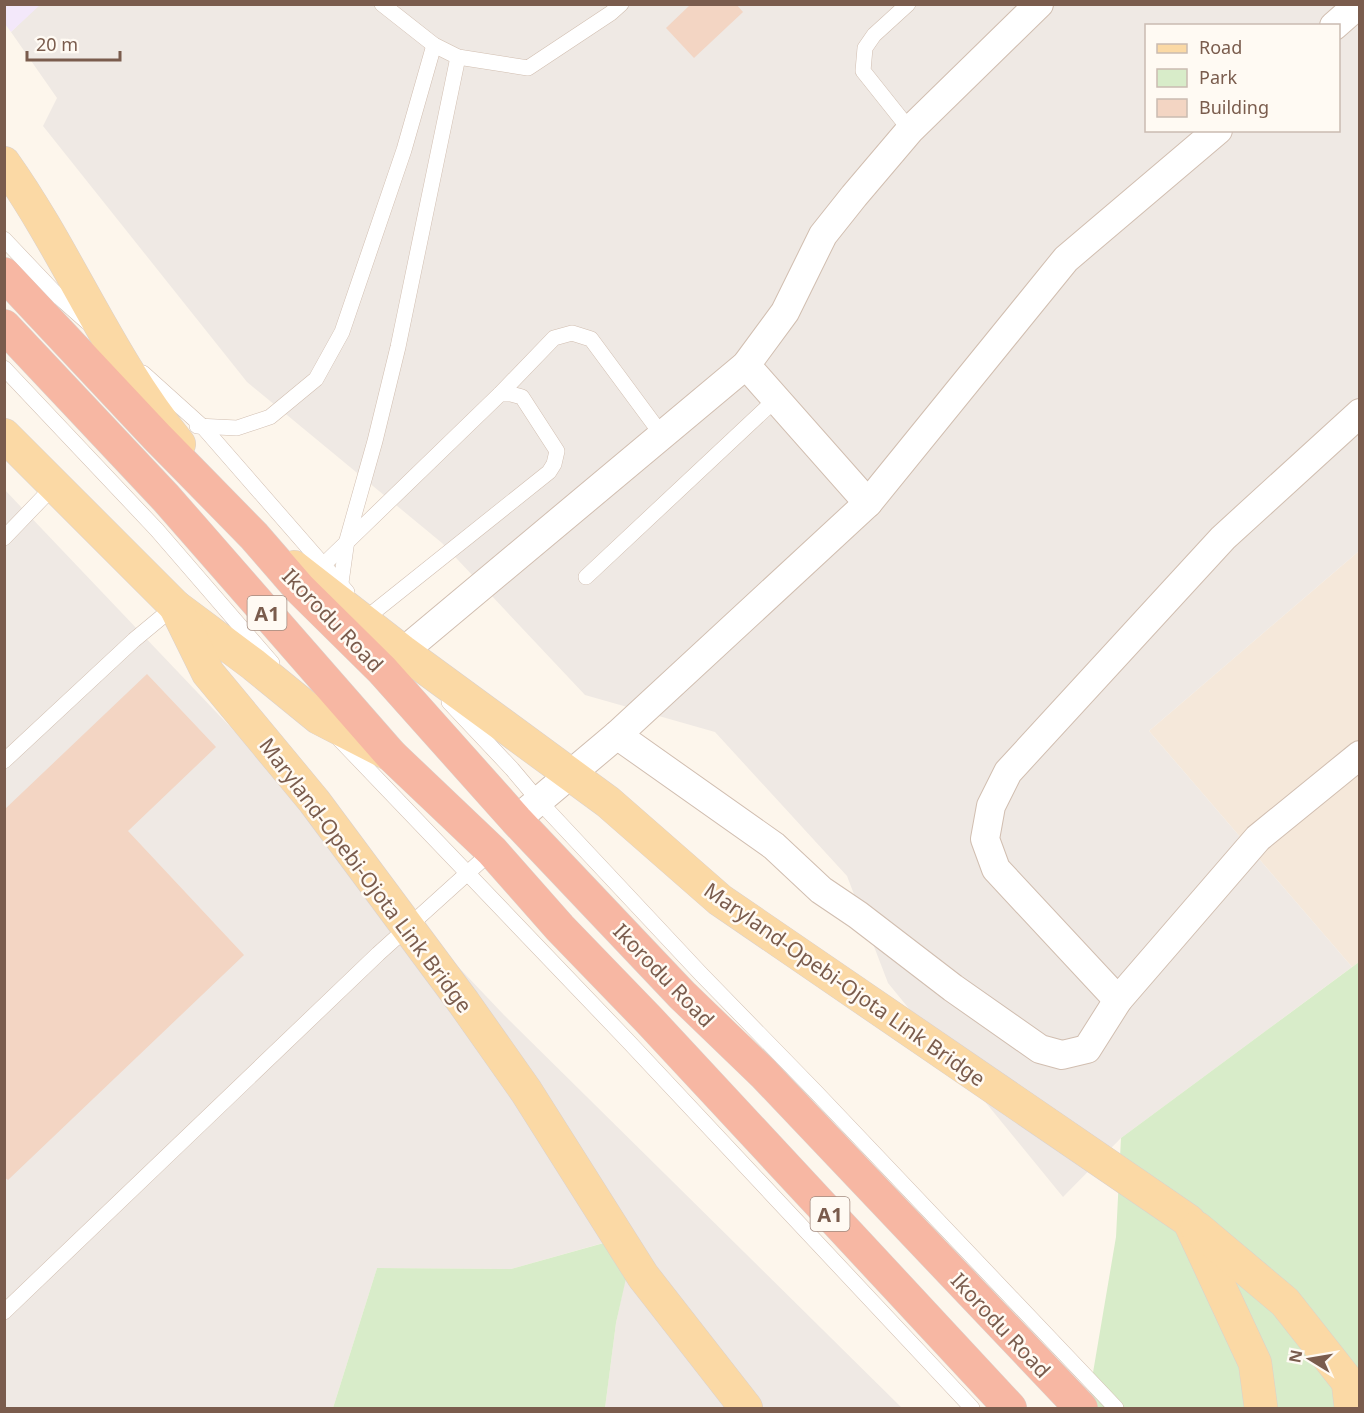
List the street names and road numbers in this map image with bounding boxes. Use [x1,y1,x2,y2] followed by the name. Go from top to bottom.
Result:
[276,562,390,678] street label: Ikorodu Road
[248,596,286,630] road number: A1
[253,732,479,1018] street label: Maryland-Opebi-Ojota Link Bridge
[699,876,991,1092] street label: Maryland-Opebi-Ojota Link Bridge
[607,917,721,1033] street label: Ikorodu Road
[810,1197,850,1231] road number: A1
[945,1267,1057,1383] street label: Ikorodu Road

